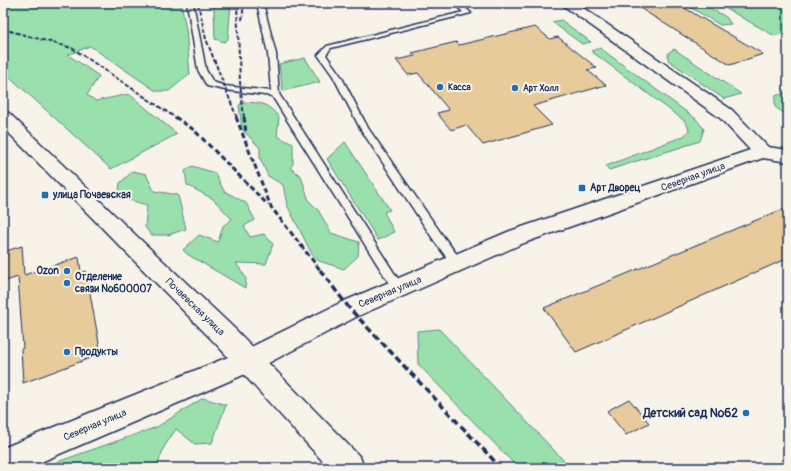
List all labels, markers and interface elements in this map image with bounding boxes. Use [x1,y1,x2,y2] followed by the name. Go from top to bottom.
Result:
[435,82,445,92] marker: Касса
[448,82,472,93] place label: Касса
[510,83,520,93] marker: Арт Холл
[523,83,559,94] place label: Арт Холл
[659,160,727,194] street label: Северная улица
[590,182,641,194] place label: Арт Дворец
[577,183,587,193] marker: Арт Дворец
[52,189,131,201] place label: улица Почаевская
[40,190,50,200] marker: улица Почаевская
[37,265,59,277] place label: Ozon
[62,266,72,276] marker: Ozon
[74,271,152,295] place label: Отделение связи №600007
[357,273,424,311] street label: Северная улица
[163,276,227,339] street label: Почаевская улица
[62,278,72,288] marker: Отделение связи №600007
[75,346,119,358] place label: Продукты
[62,347,72,357] marker: Продукты
[62,406,129,444] street label: Северная улица
[642,406,738,421] place label: Детский сад №62
[741,408,751,418] marker: Детский сад №62

